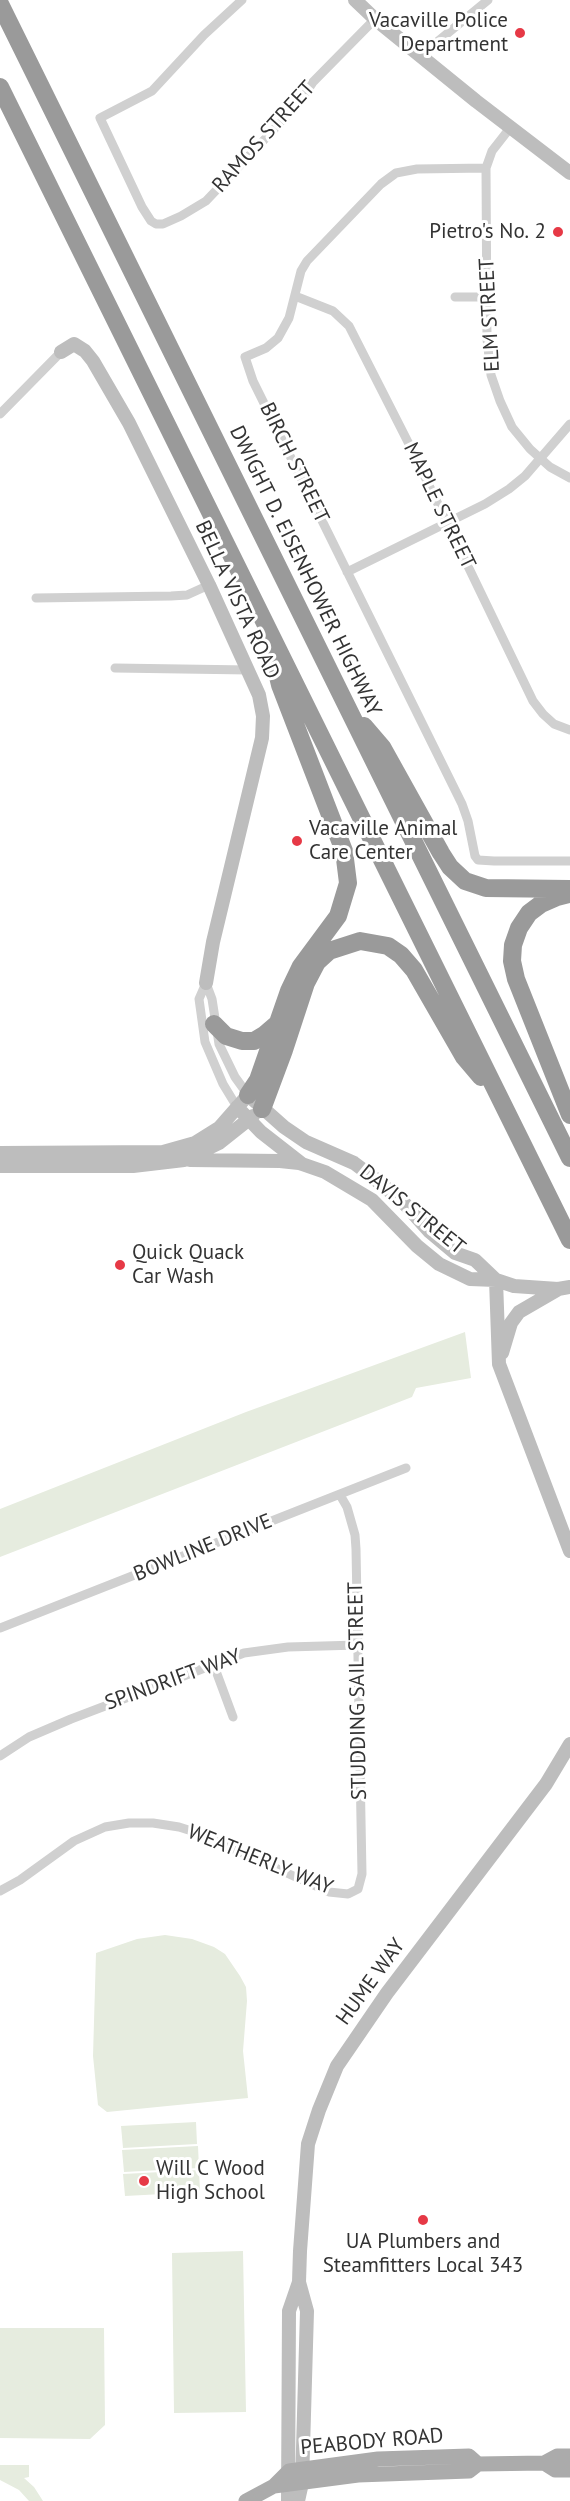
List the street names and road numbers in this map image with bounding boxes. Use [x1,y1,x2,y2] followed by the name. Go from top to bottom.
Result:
[207,76,321,198] street label: RAMOS STREET
[474,258,506,372] street label: ELM STREET
[254,399,334,527] street label: BIRCH STREET
[224,422,386,720] street label: DWIGHT D. EISENHOWER HIGHWAY
[397,439,481,573] street label: MAPLE STREET
[189,517,285,683] street label: BELLA VISTA ROAD
[354,1160,470,1260] street label: DAVIS STREET
[130,1509,276,1587] street label: BOWLINE DRIVE
[343,1582,373,1800] street label: STUDDING SAIL STREET
[102,1644,244,1716] street label: SPINDRIFT WAY
[184,1819,336,1901] street label: WEATHERLY WAY
[331,1934,411,2030] street label: HUME WAY
[299,2423,445,2461] street label: PEABODY ROAD

